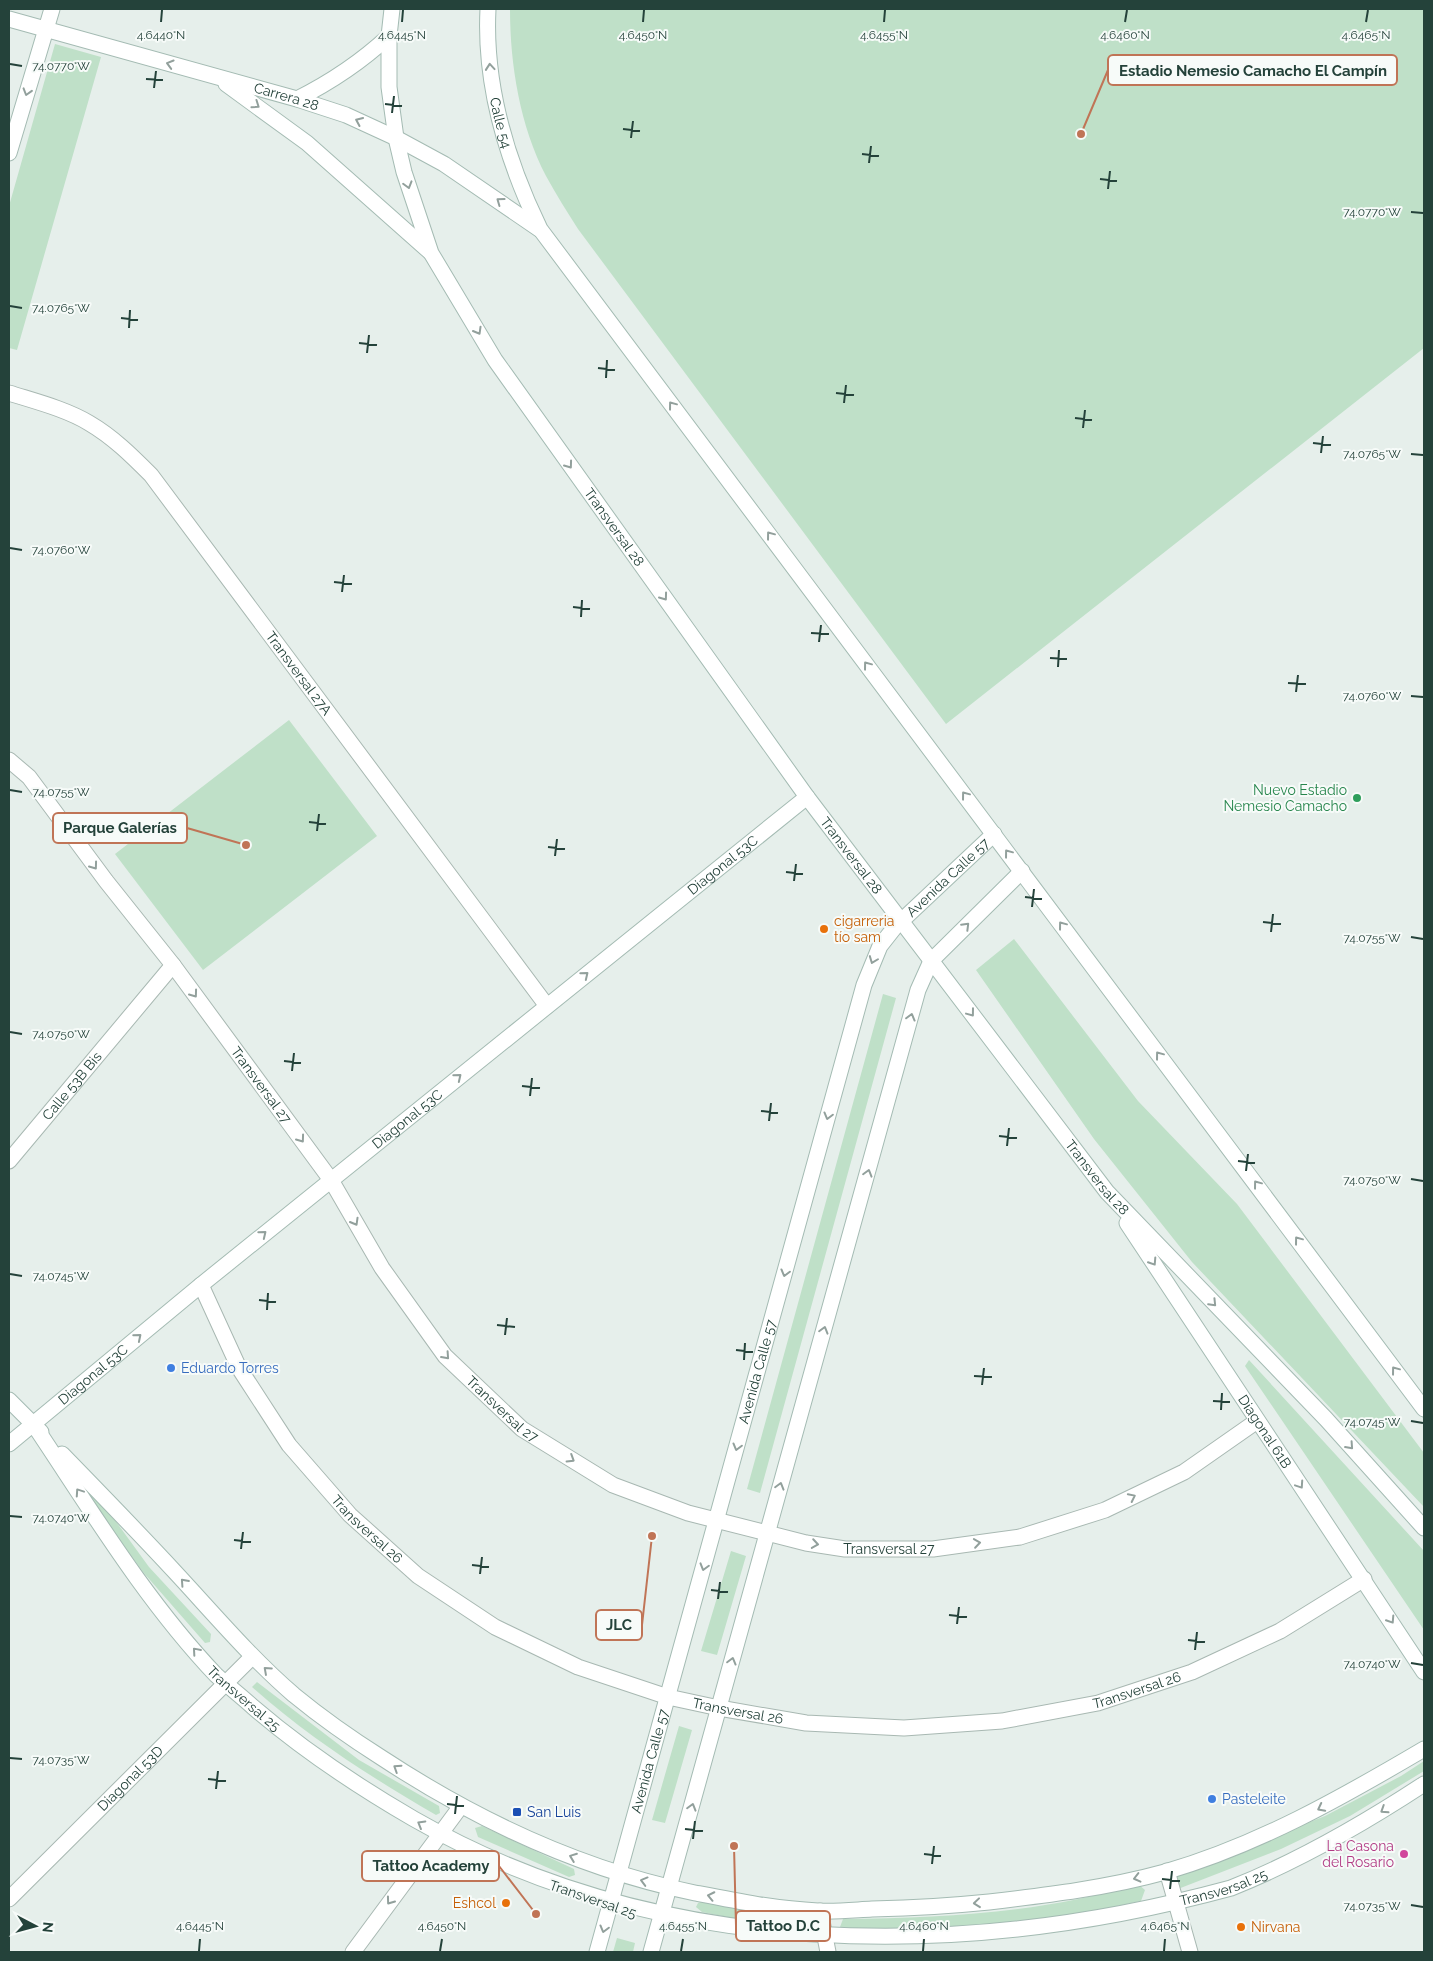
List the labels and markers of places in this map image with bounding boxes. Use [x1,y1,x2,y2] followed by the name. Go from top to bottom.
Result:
[1108,55,1397,85] callout: Estadio Nemesio Camacho El Campín
[1223,782,1347,814] place label: Nuevo Estadio Nemesio Camacho
[1351,792,1363,804] marker: Nuevo Estadio Nemesio Camacho
[53,813,187,843] callout: Parque Galerías
[834,913,894,945] place label: cigarreria tío sam
[818,923,830,935] marker: cigarreria tío sam
[181,1360,279,1376] place label: Eduardo Torres
[165,1362,177,1374] marker: Eduardo Torres
[596,1610,642,1640] callout: JLC
[1222,1791,1286,1807] place label: Pasteleite
[1206,1793,1218,1805] marker: Pasteleite
[527,1804,581,1820] place label: San Luis
[511,1806,523,1818] marker: San Luis
[1322,1838,1394,1870] place label: La Casona del Rosario
[1398,1848,1410,1860] marker: La Casona del Rosario
[362,1851,499,1881] callout: Tattoo Academy
[453,1895,496,1911] place label: Eshcol
[500,1897,512,1909] marker: Eshcol
[736,1911,830,1941] callout: Tattoo D.C
[1251,1919,1300,1935] place label: Nirvana
[1235,1921,1247,1933] marker: Nirvana

